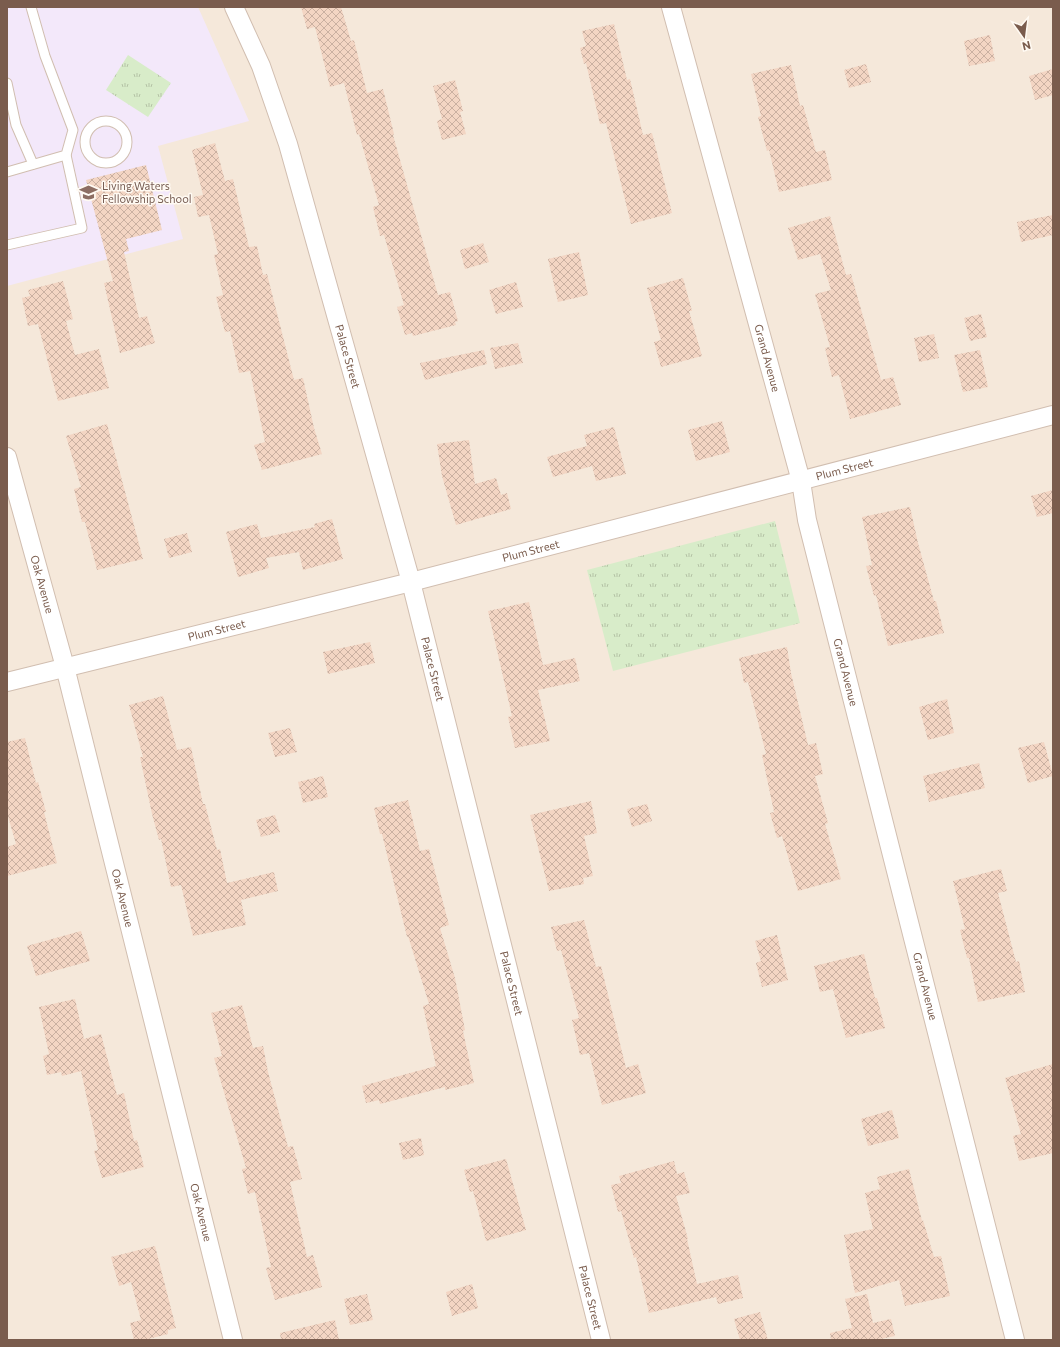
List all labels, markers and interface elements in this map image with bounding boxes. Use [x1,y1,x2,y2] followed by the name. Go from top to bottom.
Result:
[1004,16,1044,56] north arrow
[1021,39,1032,53] text: N
[102,179,192,205] place label: Living Waters Fellowship School
[79,182,99,202] school or university icon: Living Waters Fellowship School
[333,323,363,390] street label: Palace Street
[752,323,783,393] street label: Grand Avenue
[814,455,875,482] street label: Plum Street
[501,537,561,564] street label: Plum Street
[28,554,57,615] street label: Oak Avenue
[186,616,247,643] street label: Plum Street
[419,635,448,703] street label: Palace Street
[831,637,861,708] street label: Grand Avenue
[110,867,137,929] street label: Oak Avenue
[498,950,526,1017] street label: Palace Street
[911,951,941,1022] street label: Grand Avenue
[188,1182,215,1243] street label: Oak Avenue
[577,1264,605,1331] street label: Palace Street

